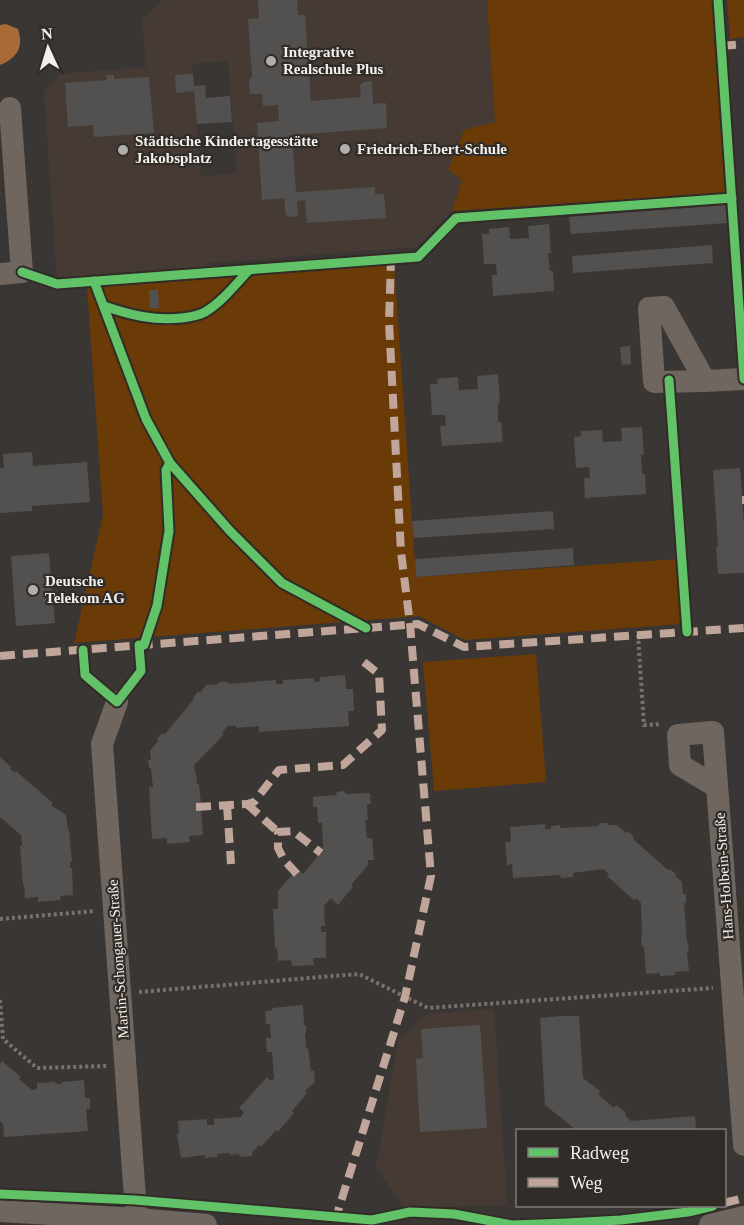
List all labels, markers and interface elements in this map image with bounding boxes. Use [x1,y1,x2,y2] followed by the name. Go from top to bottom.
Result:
[18,18,78,78] north arrow
[41,25,54,42] text: N
[283,44,384,77] place label: Integrative Realschule Plus
[264,54,278,68] marker: Integrative Realschule Plus
[135,133,318,166] place label: Städtische Kindertagesstätte Jakobsplatz
[357,141,507,157] place label: Friedrich-Ebert-Schule
[338,142,352,156] marker: Friedrich-Ebert-Schule
[116,143,130,157] marker: Städtische Kindertagesstätte Jakobsplatz
[45,573,125,606] place label: Deutsche Telekom AG
[26,583,40,597] marker: Deutsche Telekom AG
[712,812,736,940] street label: Hans-Holbein-Straße
[104,878,132,1039] street label: Martin-Schongauer-Straße
[516,1129,726,1207] legend
[570,1143,629,1163] text: Radweg
[570,1173,603,1193] text: Weg

